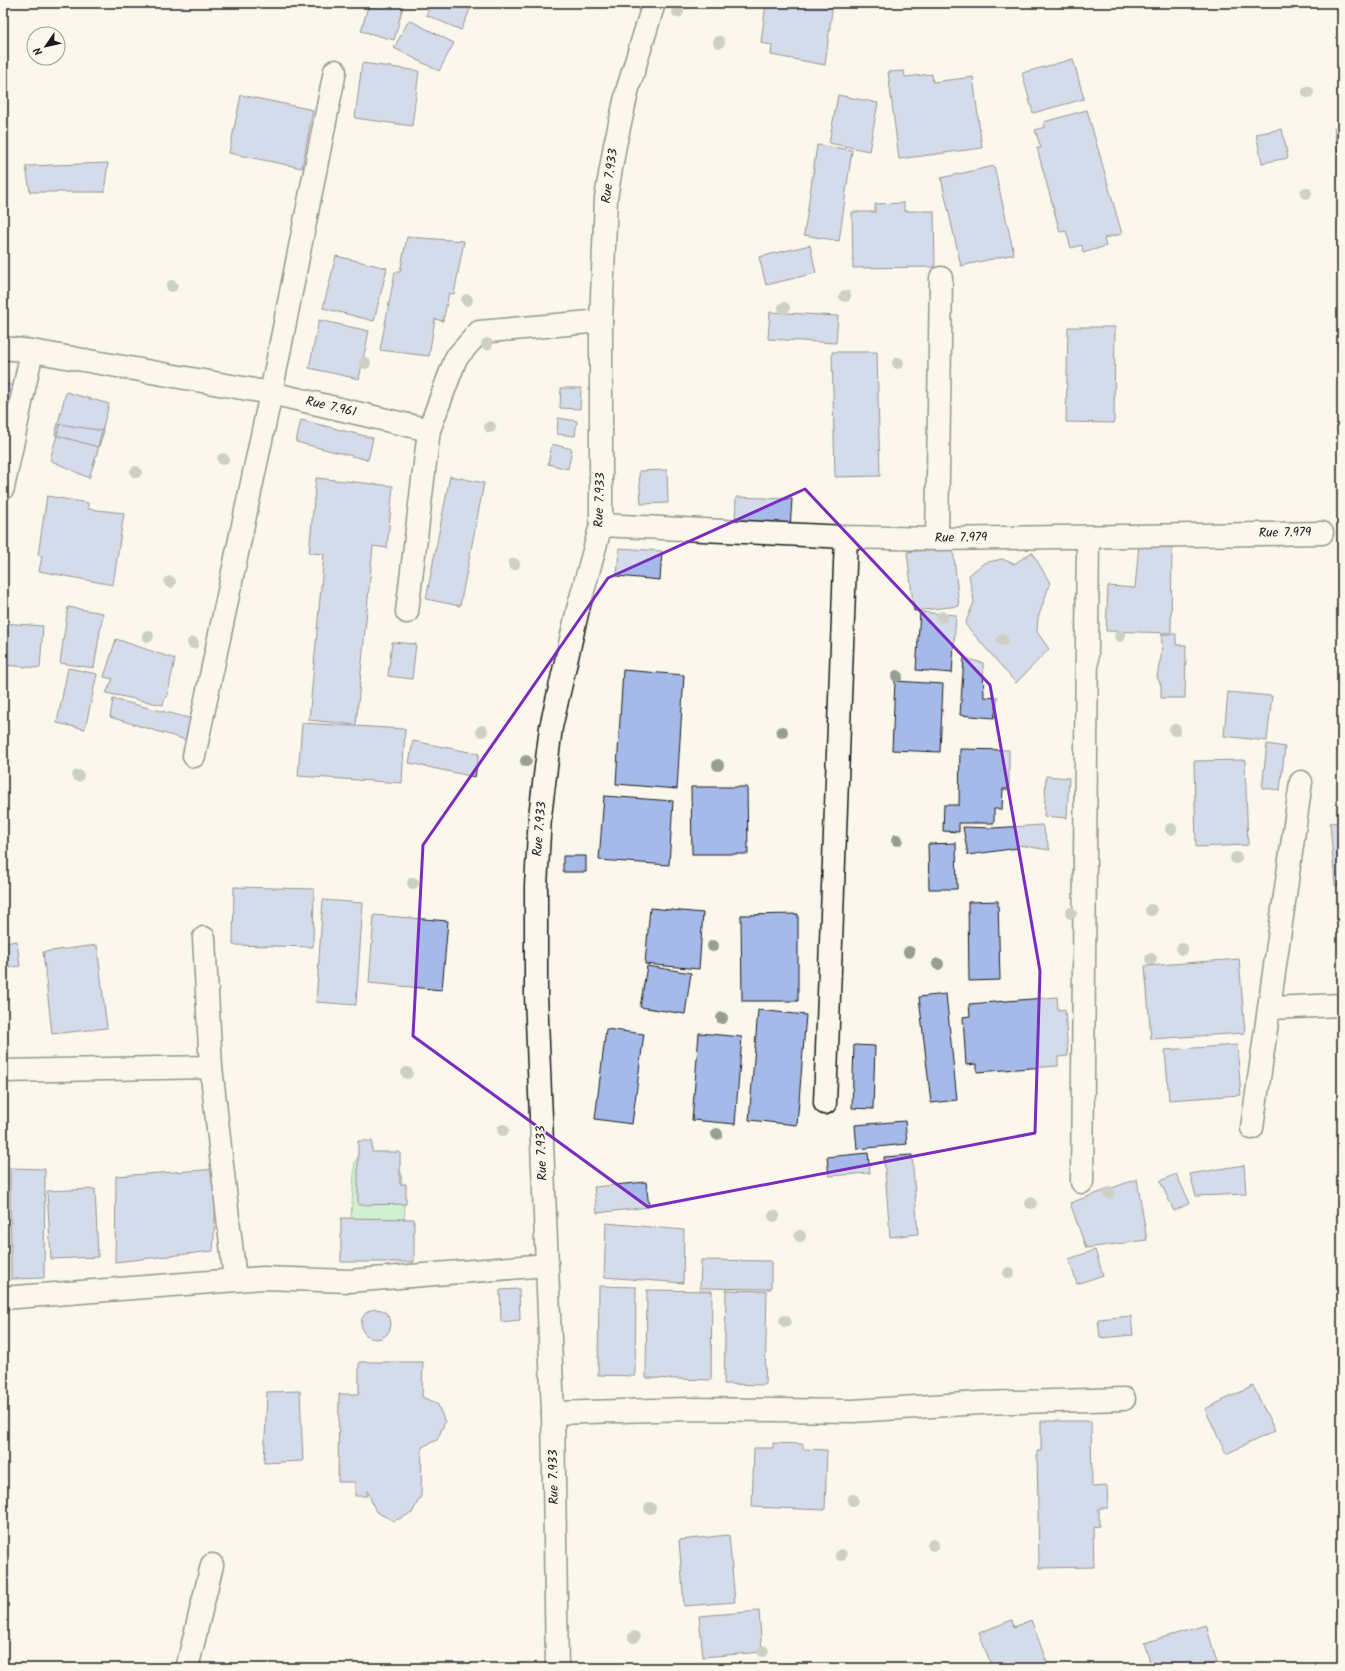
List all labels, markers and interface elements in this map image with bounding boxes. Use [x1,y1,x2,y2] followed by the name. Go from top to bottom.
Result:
[26,26,66,66] north arrow
[29,43,48,59] text: N
[596,147,624,205] street label: Rue 7.933
[303,391,359,423] street label: Rue 7.961
[589,472,611,528] street label: Rue 7.933
[1258,522,1312,544] street label: Rue 7.979
[934,527,988,549] street label: Rue 7.979
[527,801,553,857] street label: Rue 7.933
[531,1125,553,1181] street label: Rue 7.933
[543,1449,565,1505] street label: Rue 7.933

